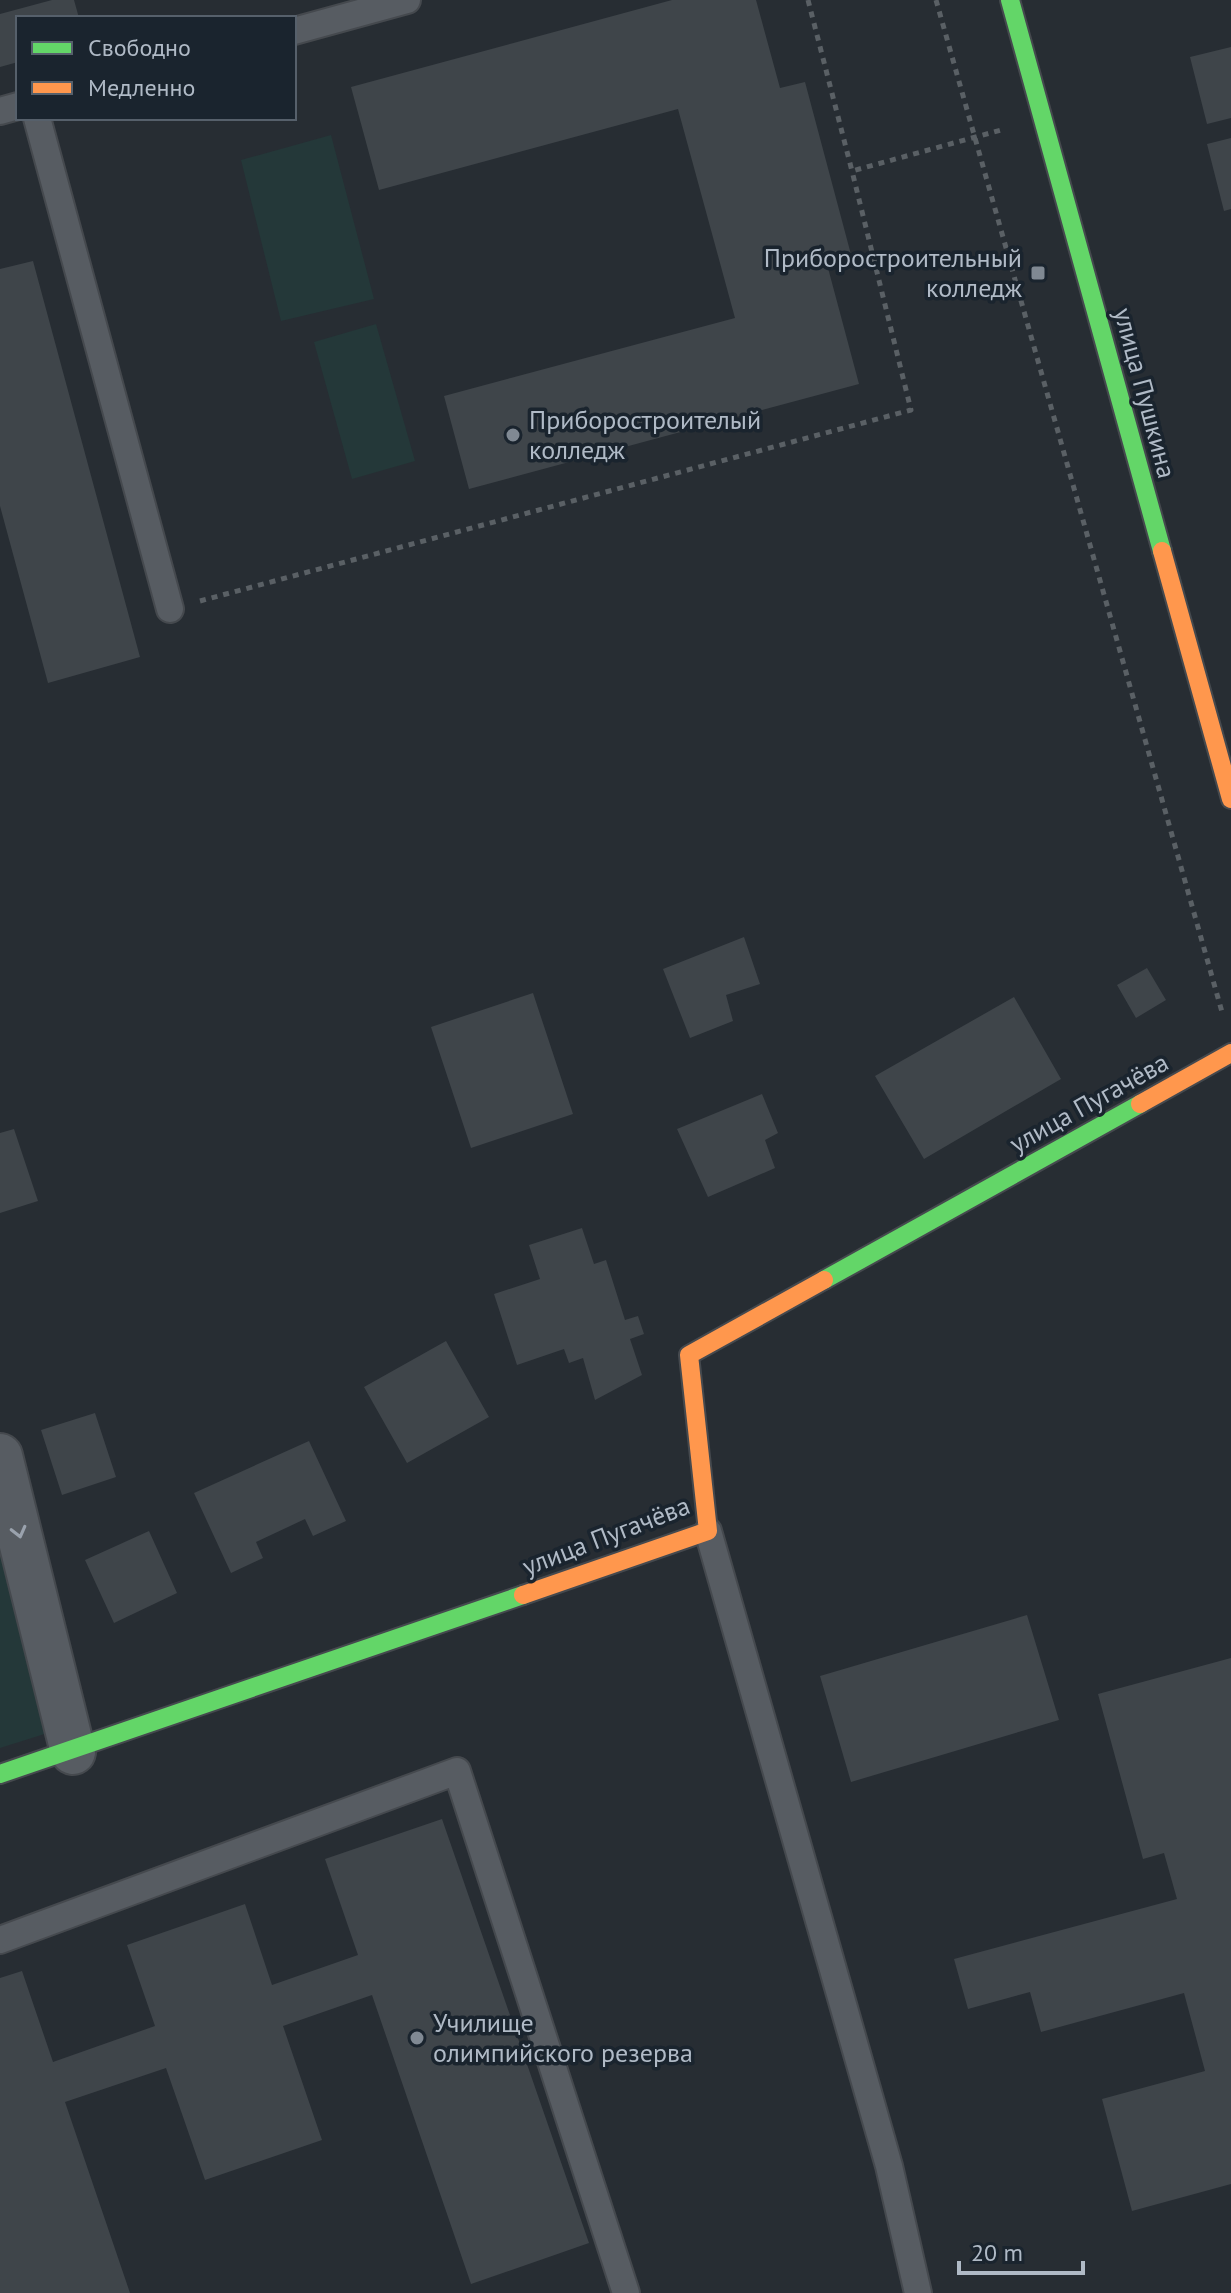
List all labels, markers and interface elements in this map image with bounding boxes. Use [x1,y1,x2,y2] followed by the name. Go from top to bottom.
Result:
[16,16,296,120] legend
[88,32,191,63] text: Свободно
[88,72,195,103] text: Медленно
[764,241,1023,304] place label: Приборостроительный колледж
[1029,264,1047,282] marker: Приборостроительный колледж
[1107,304,1184,482] street label: улица Пушкина
[529,403,761,466] place label: Приборостроителый колледж
[504,426,522,444] marker: Приборостроителый колледж
[1003,1045,1174,1160] street label: улица Пугачёва
[517,1488,694,1583] street label: улица Пугачёва
[9,1525,26,1538] one-way arrow
[433,2006,693,2069] place label: Училище олимпийского резерва
[408,2029,426,2047] marker: Училище олимпийского резерва
[959,2225,1083,2275] scale bar
[971,2237,1023,2268] text: 20 m

